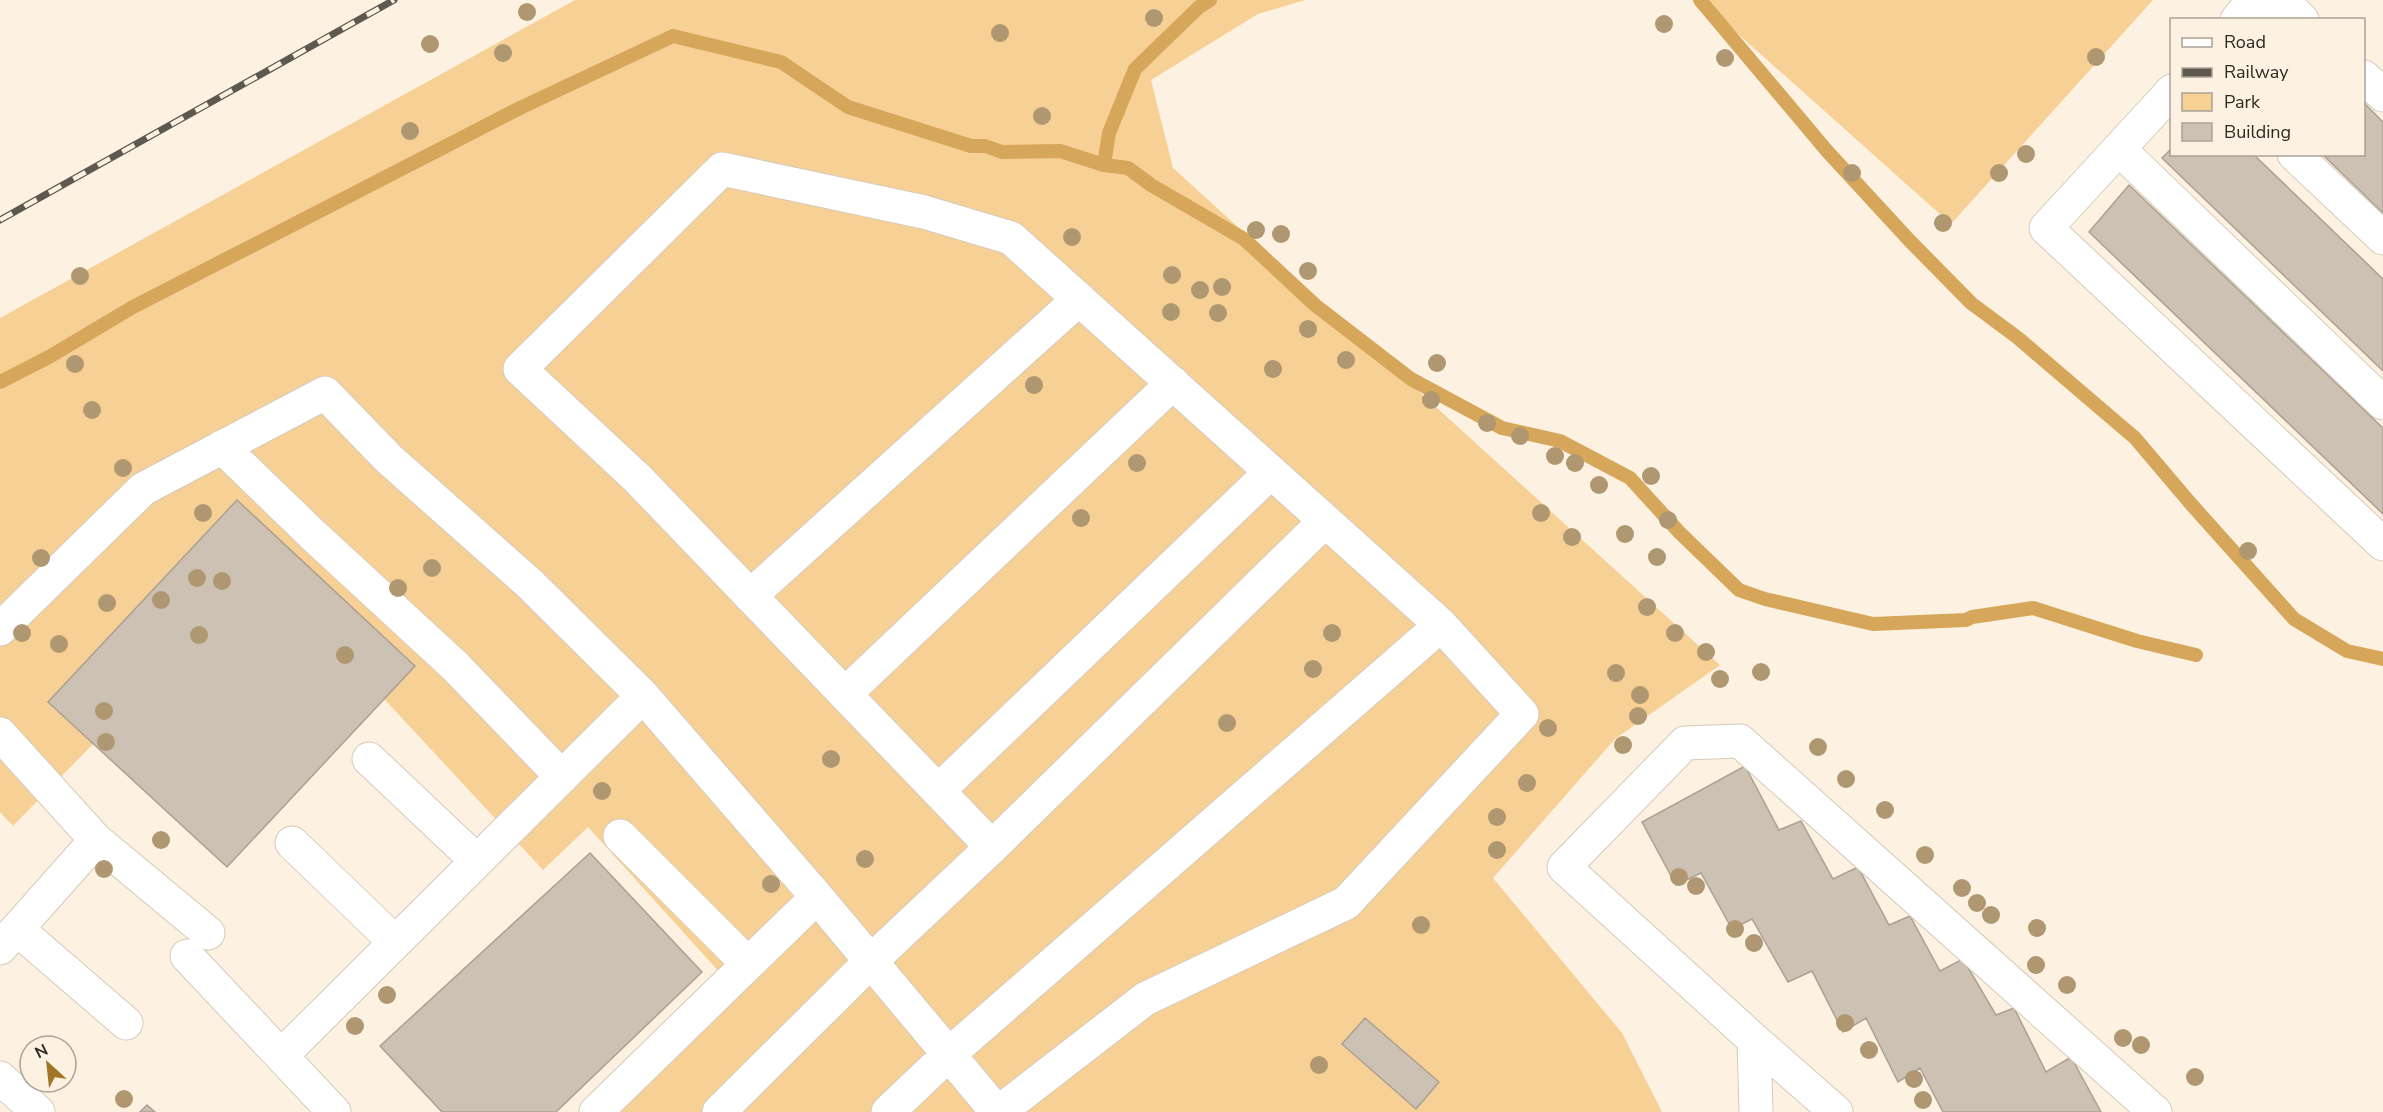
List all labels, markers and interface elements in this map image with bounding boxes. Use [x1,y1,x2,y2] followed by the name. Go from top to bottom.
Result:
[2170,18,2365,156] legend
[2224,30,2266,54] text: Road
[2224,60,2289,84] text: Railway
[2224,90,2261,114] text: Park
[2224,120,2291,144] text: Building
[18,1034,78,1094] north arrow
[31,1039,52,1064] text: N

